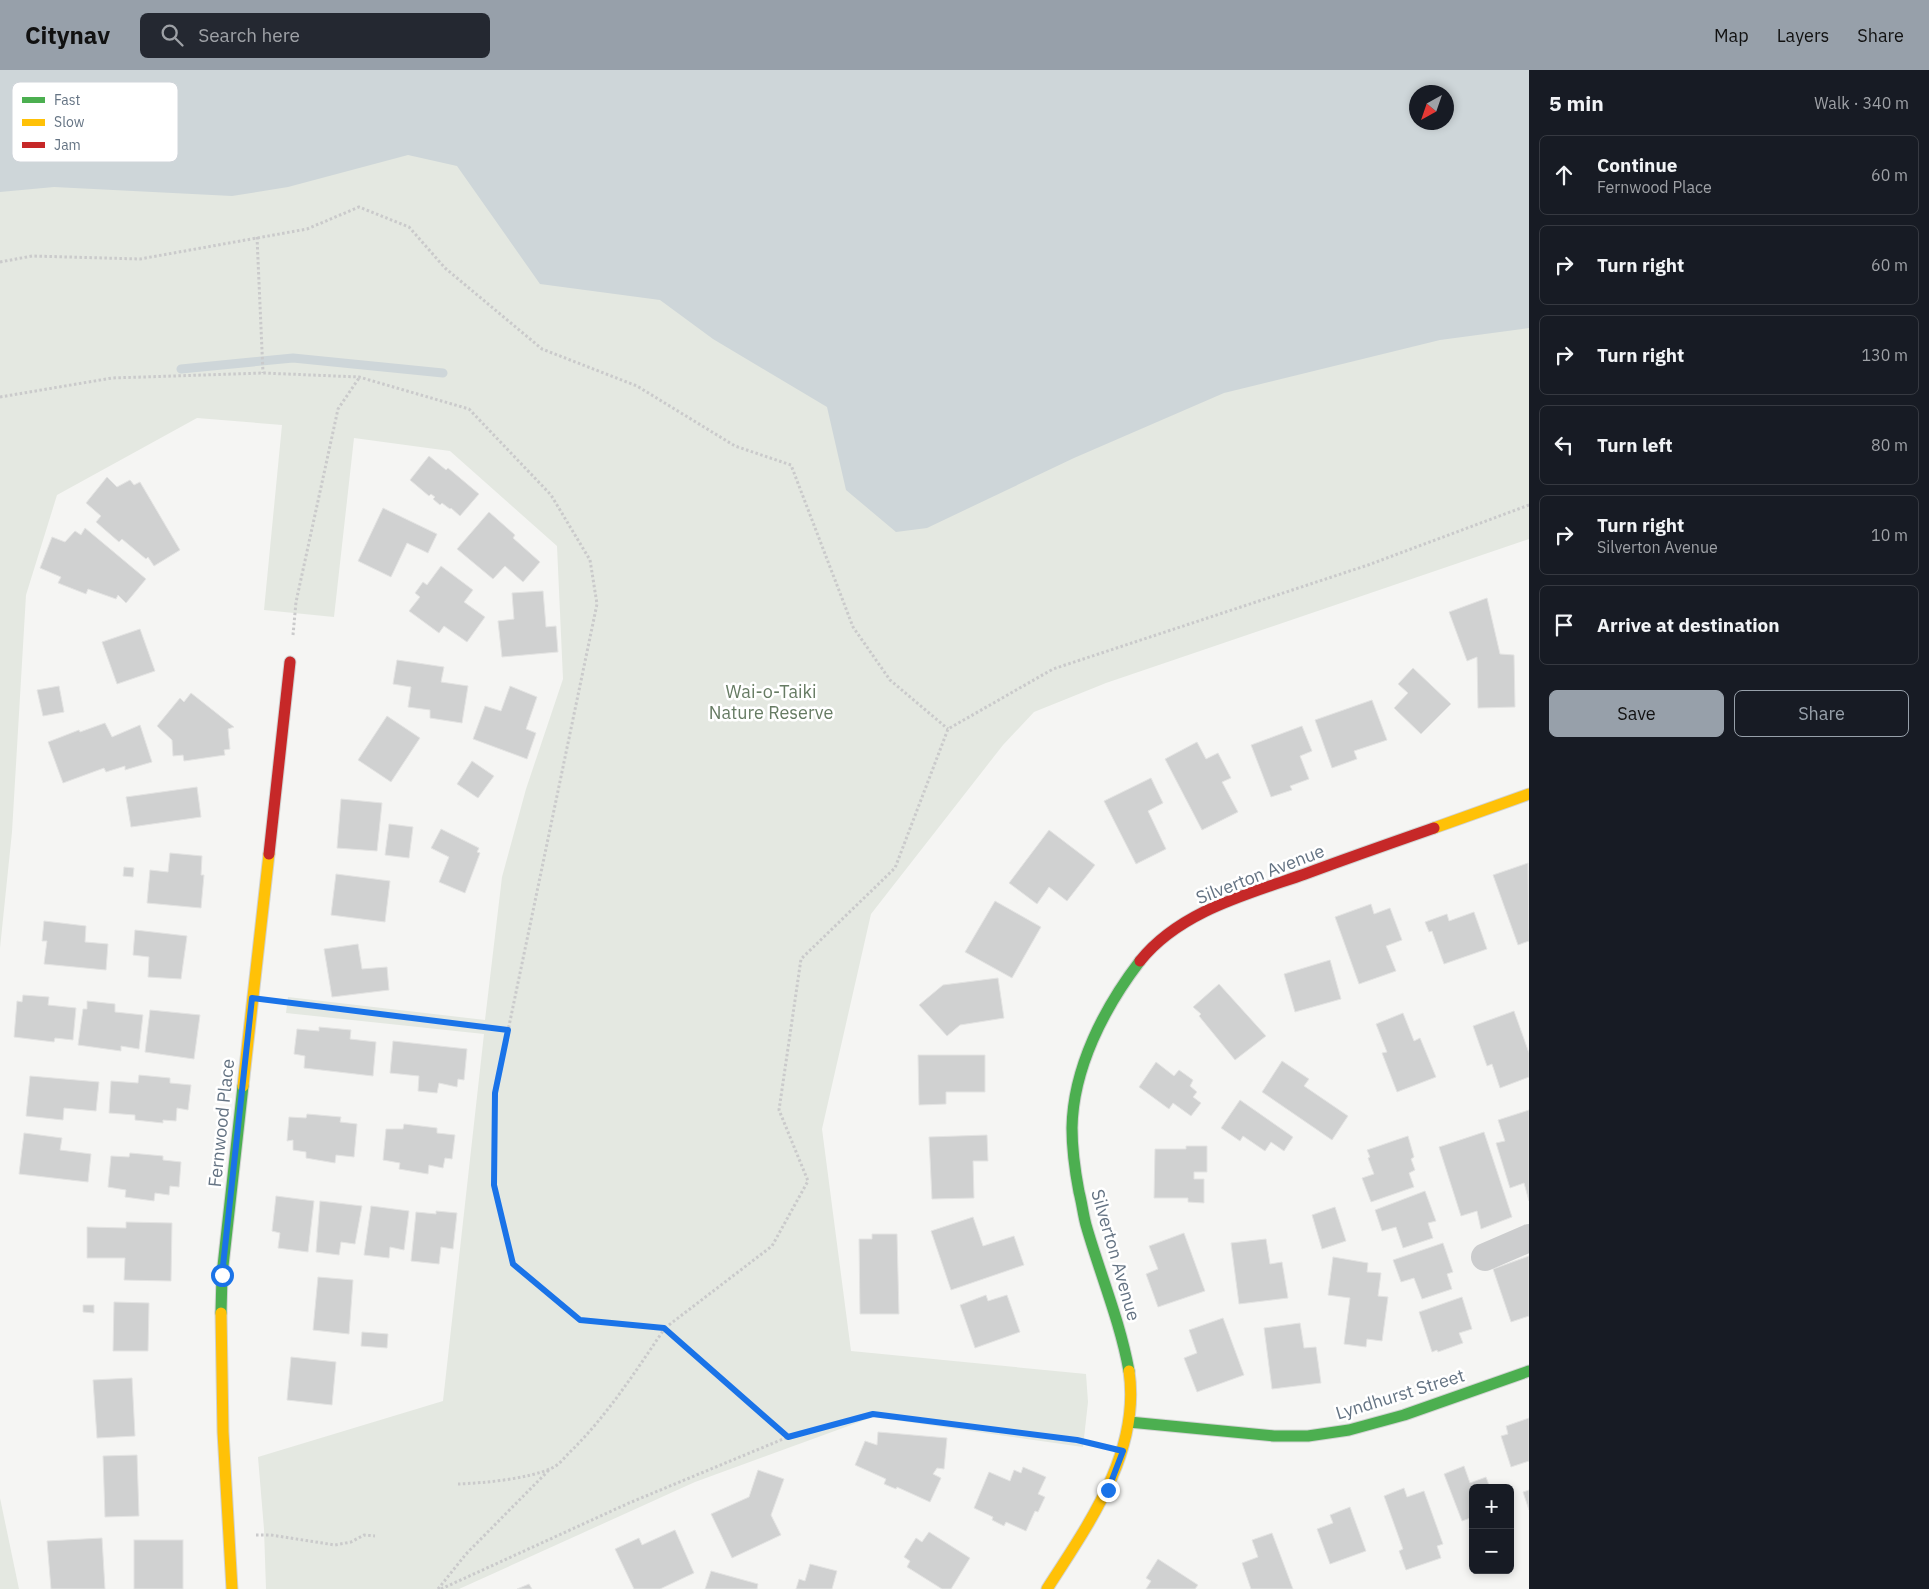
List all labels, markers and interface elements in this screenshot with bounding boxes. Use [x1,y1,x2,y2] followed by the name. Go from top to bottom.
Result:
[140,13,490,58] search box
[25,19,110,51] text: Citynav
[158,21,186,49] icon: search
[198,23,300,47] text: Search here
[1714,24,1749,47] text: Map
[1777,24,1829,47] text: Layers
[1857,24,1904,47] text: Share
[12,82,178,162] legend
[1409,85,1454,130] north arrow
[1549,89,1604,117] text: 5 min
[54,91,80,109] text: Fast
[1814,93,1909,113] text: Walk · 340 m
[54,113,85,131] text: Slow
[54,136,81,154] text: Jam
[1597,153,1677,177] text: Continue
[1550,161,1578,189] icon: ahead
[1871,165,1908,185] text: 60 m
[1597,177,1712,197] text: Fernwood Place
[1550,251,1578,279] icon: right
[1597,253,1684,277] text: Turn right
[1871,255,1908,275] text: 60 m
[1550,341,1578,369] icon: right
[1597,343,1684,367] text: Turn right
[1861,345,1908,365] text: 130 m
[1550,431,1578,459] icon: left
[1597,433,1673,457] text: Turn left
[1871,435,1908,455] text: 80 m
[1597,513,1684,537] text: Turn right
[1550,521,1578,549] icon: right
[1871,525,1908,545] text: 10 m
[1597,537,1718,557] text: Silverton Avenue
[1550,611,1578,639] icon: arrive
[1597,613,1780,637] text: Arrive at destination
[709,680,833,724] park label: Wai-o-Taiki Nature Reserve
[1549,690,1724,737] button: Save
[1734,690,1909,737] button: Share
[1192,839,1328,909] street label: Silverton Avenue
[203,1058,239,1188] street label: Fernwood Place
[1086,1187,1146,1324] street label: Silverton Avenue
[211,1264,234,1287] route start
[1333,1363,1467,1425] street label: Lyndhurst Street
[1097,1479,1120,1502] route end
[1469,1484,1514,1574] map controls
[1469,1484,1514,1529] button: +
[1469,1529,1514,1574] button: −

